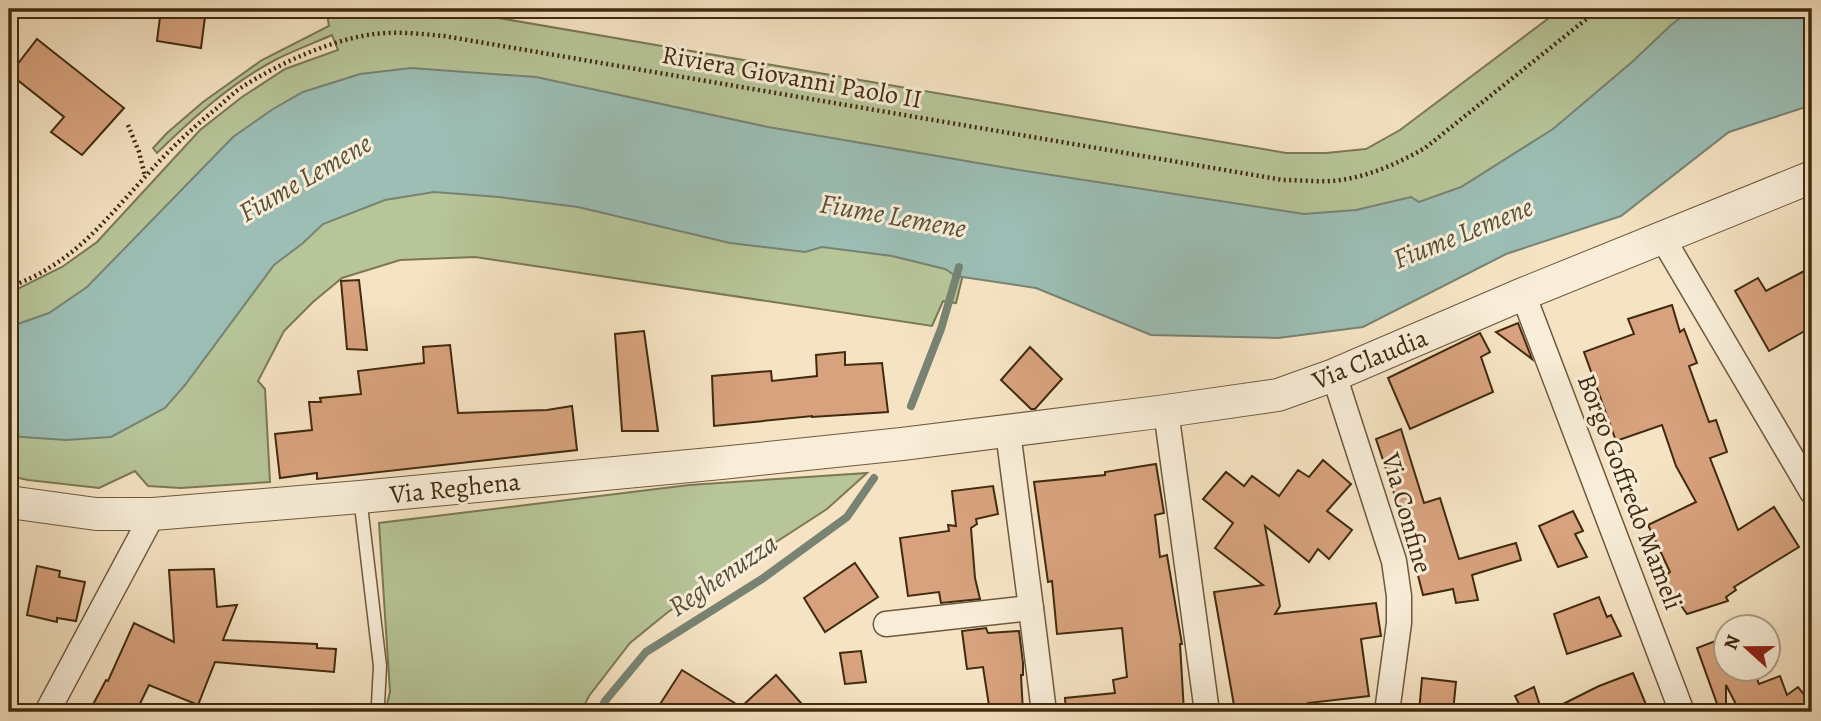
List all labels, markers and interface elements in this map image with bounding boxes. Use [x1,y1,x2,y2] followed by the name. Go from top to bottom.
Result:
[659,37,925,117] street label: Riviera Giovanni Paolo II
[231,125,379,231] water label: Fiume Lemene
[817,184,969,248] water label: Fiume Lemene
[1387,188,1539,278] water label: Fiume Lemene
[1306,320,1433,398] street label: Via Claudia
[1569,369,1691,615] street label: Borgo Goffredo Mameli
[1373,448,1441,577] street label: Via Confine
[387,464,522,512] street label: Via Reghena
[661,524,785,625] water label: Reghenuzza
[1713,612,1783,682] north arrow
[1717,631,1747,653] text: N

